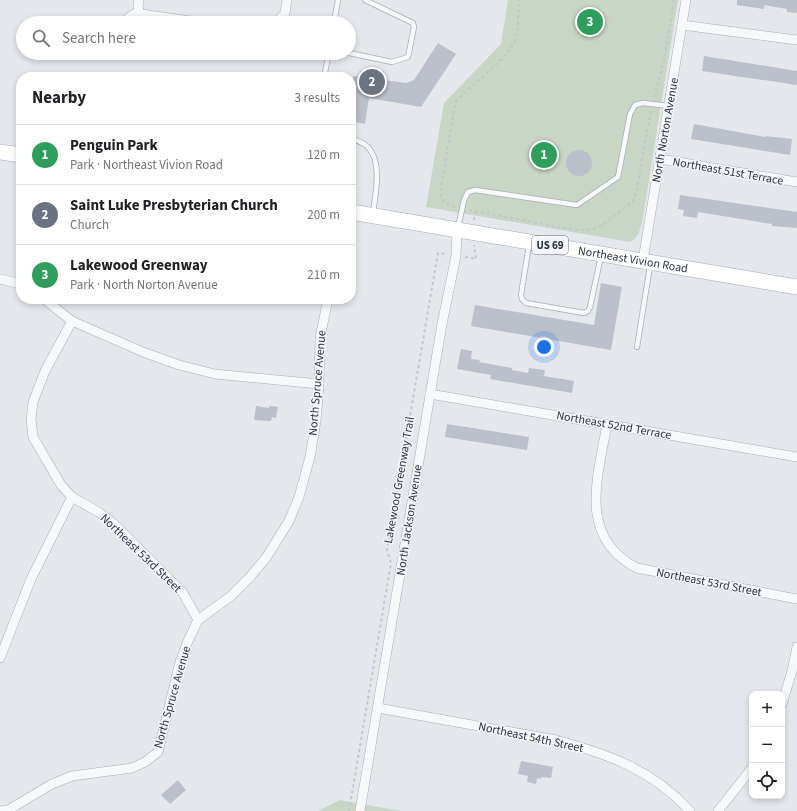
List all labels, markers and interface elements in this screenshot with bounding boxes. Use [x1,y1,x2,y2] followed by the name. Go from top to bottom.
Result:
[577,7,603,37] pin: 3
[16,16,356,60] search box
[30,27,52,49] icon: search
[62,28,136,49] text: Search here
[359,67,385,97] pin: 2
[648,76,683,184] street label: North Norton Avenue
[32,86,86,110] text: Nearby
[295,89,340,107] text: 3 results
[70,135,158,156] text: Penguin Park
[531,140,557,170] pin: 1
[42,146,48,164] text: 1
[307,146,340,164] text: 120 m
[671,153,785,190] street label: Northeast 51st Terrace
[70,156,223,174] text: Park · Northeast Vivion Road
[70,195,278,216] text: Saint Luke Presbyterian Church
[42,206,48,224] text: 2
[307,206,340,224] text: 200 m
[70,216,109,234] text: Church
[532,236,568,254] road number: US 69
[577,242,689,278] street label: Northeast Vivion Road
[70,255,208,276] text: Lakewood Greenway
[42,266,48,284] text: 3
[307,266,340,284] text: 210 m
[70,276,218,294] text: Park · North Norton Avenue
[304,330,331,436] street label: North Spruce Avenue
[534,337,554,357] your location
[555,407,673,444] street label: Northeast 52nd Terrace
[380,415,419,545] street label: Lakewood Greenway Trail
[392,463,427,577] street label: North Jackson Avenue
[96,510,185,597] street label: Northeast 53rd Street
[655,564,763,601] street label: Northeast 53rd Street
[150,644,195,750] street label: North Spruce Avenue
[749,691,785,799] map controls
[749,691,785,727] button: +
[477,718,585,757] street label: Northeast 54th Street
[749,727,785,763] button: −
[749,763,785,799] button: locate

